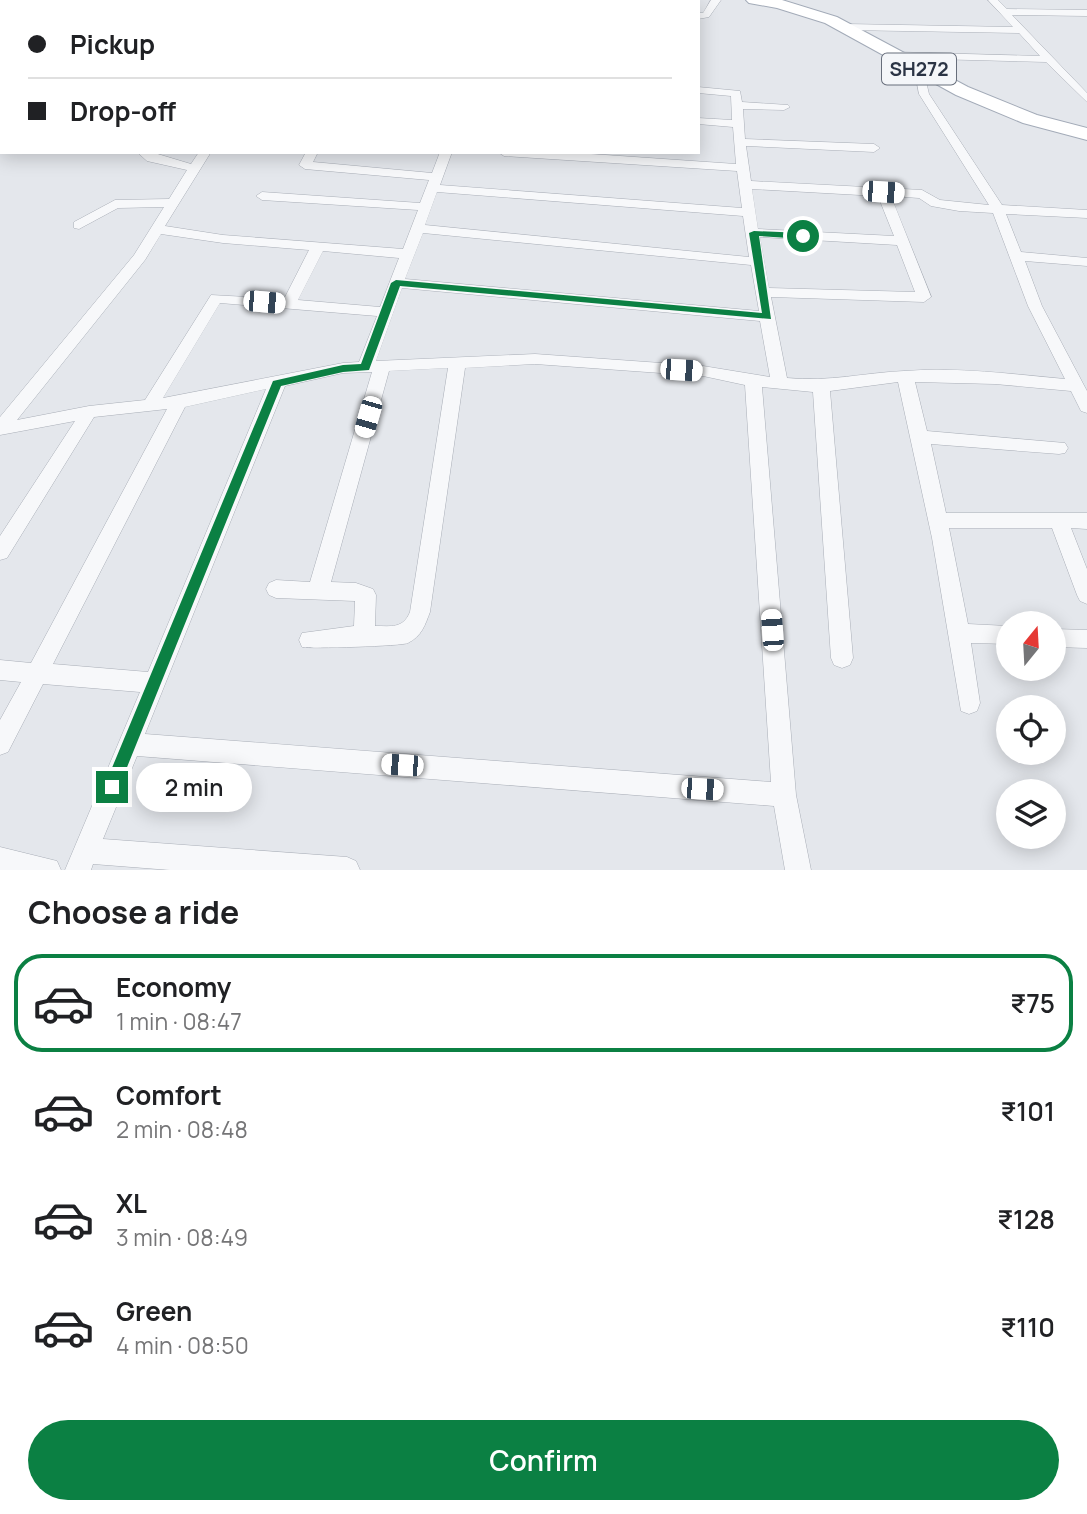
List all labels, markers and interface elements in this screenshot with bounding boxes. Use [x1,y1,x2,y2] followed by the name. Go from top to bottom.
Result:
[70,26,155,62] text: Pickup
[882,54,956,85] road number: SH272
[70,93,176,129] text: Drop-off
[862,180,905,204] car
[787,220,819,252] route start
[243,290,286,314] car
[660,358,703,382] car
[353,394,384,440] car
[761,608,784,652] car
[996,611,1066,681] north arrow
[996,611,1066,849] map controls
[996,695,1066,765] button: locate
[381,753,424,777] car
[136,762,252,812] callout: 2 min
[96,771,128,803] route end
[165,771,223,803] text: 2 min
[681,777,724,801] car
[996,779,1066,849] button: layers
[28,890,239,934] text: Choose a ride
[116,969,231,1005] text: Economy
[32,972,95,1035] icon: car
[1010,985,1055,1021] text: ₹75
[116,1005,242,1037] text: 1 min · 08:47
[116,1077,222,1113] text: Comfort
[32,1080,95,1143] icon: car
[1000,1093,1055,1129] text: ₹101
[116,1113,248,1145] text: 2 min · 08:48
[116,1185,147,1221] text: XL
[32,1188,95,1251] icon: car
[997,1201,1055,1237] text: ₹128
[116,1221,248,1253] text: 3 min · 08:49
[116,1293,192,1329] text: Green
[32,1296,95,1359] icon: car
[1000,1309,1055,1345] text: ₹110
[116,1329,249,1361] text: 4 min · 08:50
[28,1420,1059,1500] button: Confirm

